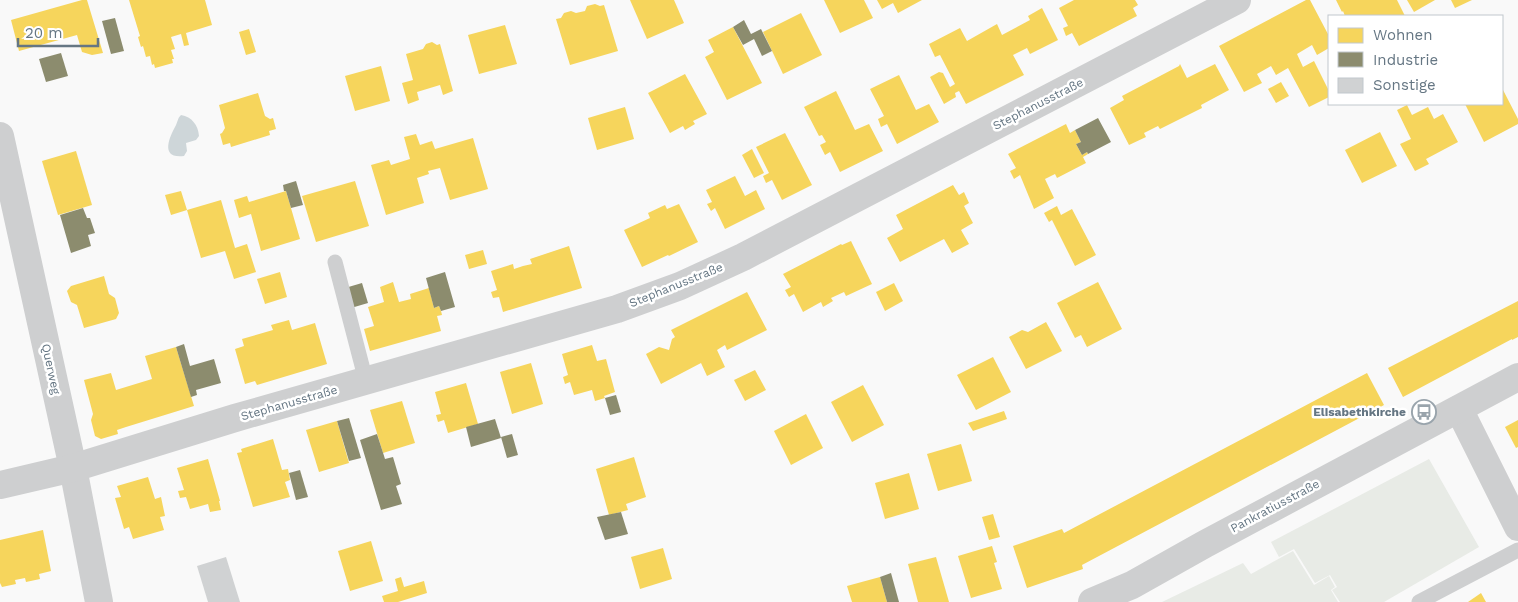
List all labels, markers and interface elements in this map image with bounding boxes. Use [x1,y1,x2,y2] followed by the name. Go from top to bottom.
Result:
[18,15,98,47] scale bar
[1328,15,1503,105] legend
[25,24,63,42] text: 20 m
[1373,26,1432,44] text: Wohnen
[1373,51,1438,69] text: Industrie
[990,75,1086,133] street label: Stephanusstraße
[1373,76,1436,94] text: Sonstige
[627,260,725,310] street label: Stephanusstraße
[39,342,63,396] street label: Querweg
[239,383,339,423] street label: Stephanusstraße
[1411,399,1437,425] bus stop icon: Elisabethkirche
[1313,405,1406,419] place label: Elisabethkirche
[1228,477,1322,535] street label: Pankratiusstraße

